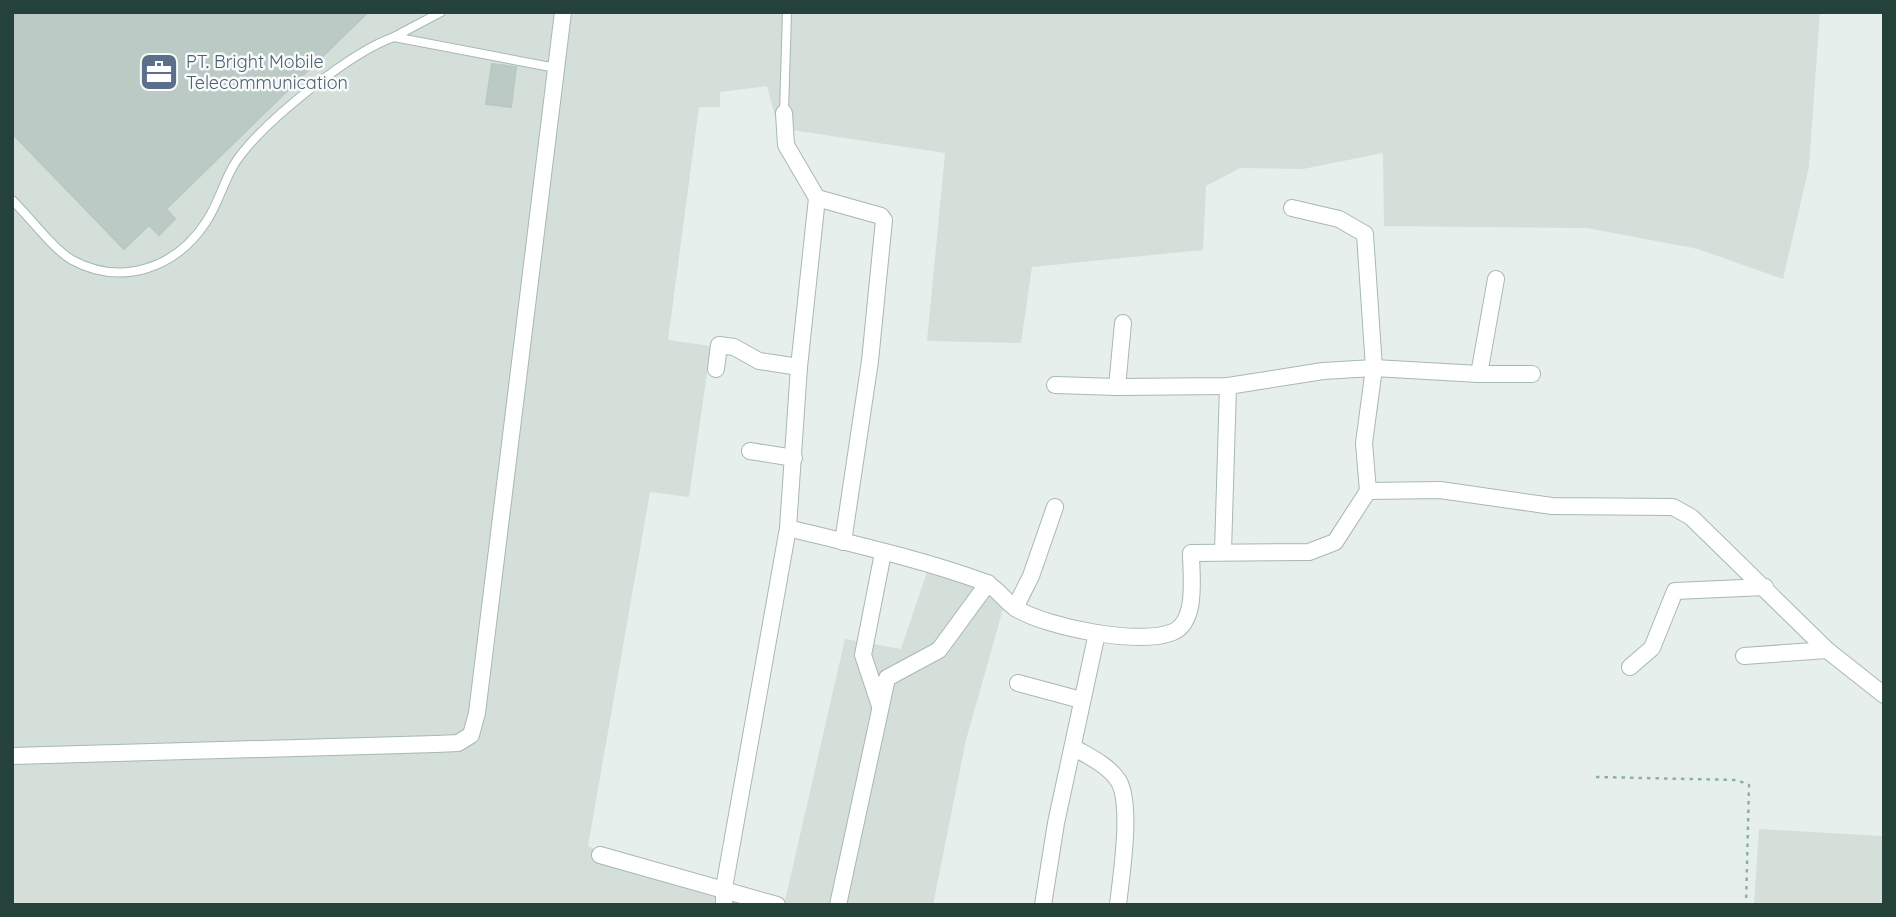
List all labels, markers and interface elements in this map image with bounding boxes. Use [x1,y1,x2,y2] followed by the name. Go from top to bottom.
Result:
[186,50,348,94] place label: PT. Bright Mobile Telecommunication
[138,51,180,93] office icon: PT. Bright Mobile Telecommunication

